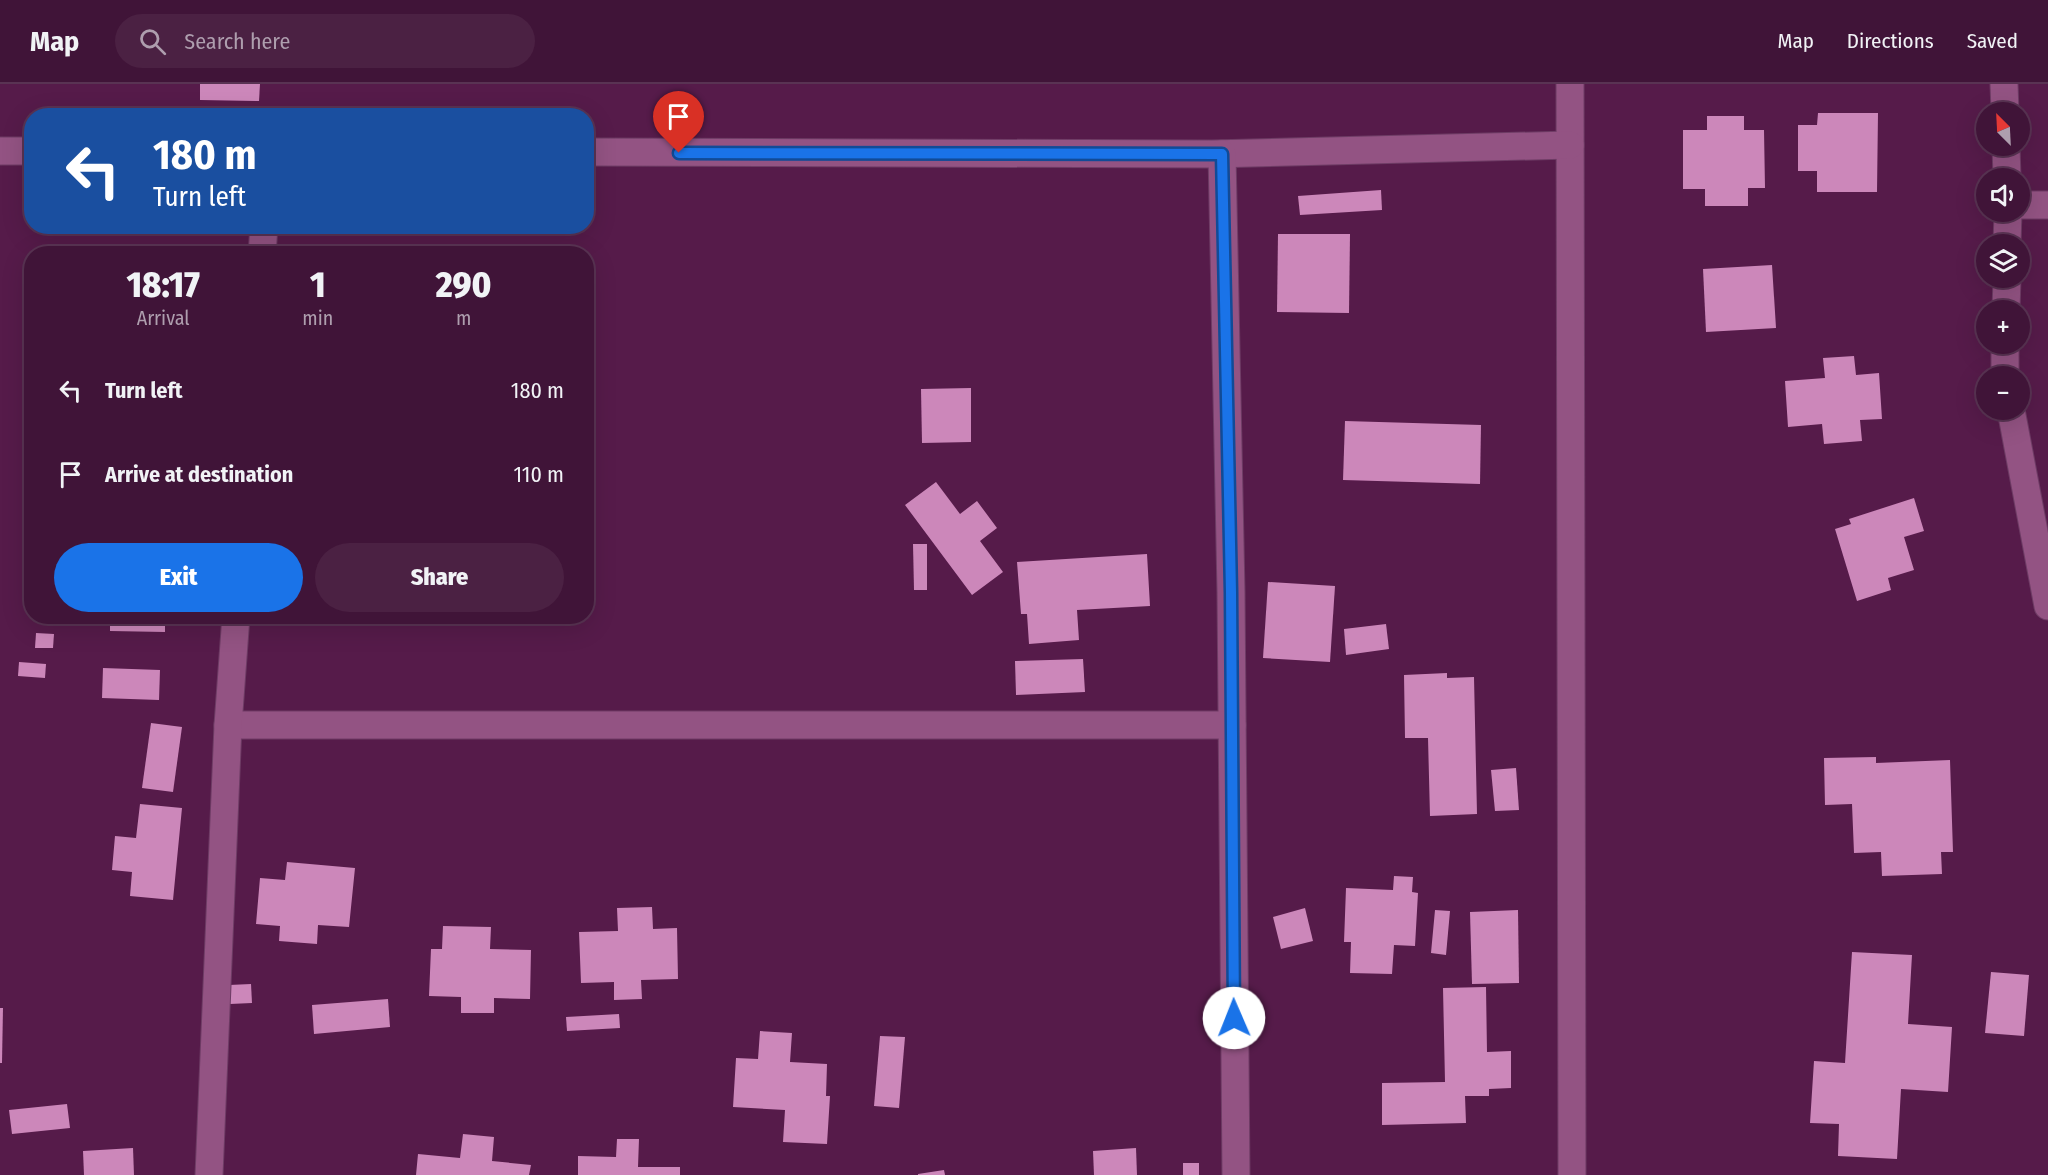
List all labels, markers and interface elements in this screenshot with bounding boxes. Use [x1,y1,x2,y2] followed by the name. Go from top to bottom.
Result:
[115,14,535,68] search box
[30,25,79,58] text: Map
[136,25,169,58] icon: search
[184,28,290,55] text: Search here
[1777,28,1814,54] text: Map
[1847,28,1934,54] text: Directions
[1967,28,2018,54] text: Saved
[653,91,704,153] pin
[662,100,695,133] icon: arrive
[1976,102,2030,156] north arrow
[1976,102,2030,420] map controls
[153,130,257,180] text: 180 m
[54,132,132,210] icon: left
[1976,168,2030,222] button: sound
[153,181,246,213] text: Turn left
[1976,234,2030,288] button: layers
[127,263,200,307] text: 18:17
[310,263,326,307] text: 1
[436,263,491,307] text: 290
[1976,300,2030,354] button: +
[137,306,190,330] text: Arrival
[302,306,333,330] text: min
[456,306,471,330] text: m
[1976,366,2030,420] button: −
[54,374,87,407] icon: left
[105,377,183,404] text: Turn left
[511,377,564,404] text: 180 m
[54,458,87,491] icon: arrive
[105,461,293,488] text: Arrive at destination
[514,461,564,488] text: 110 m
[54,543,303,612] button: Exit
[315,543,564,612] button: Share
[1202,986,1266,1050] position arrow

